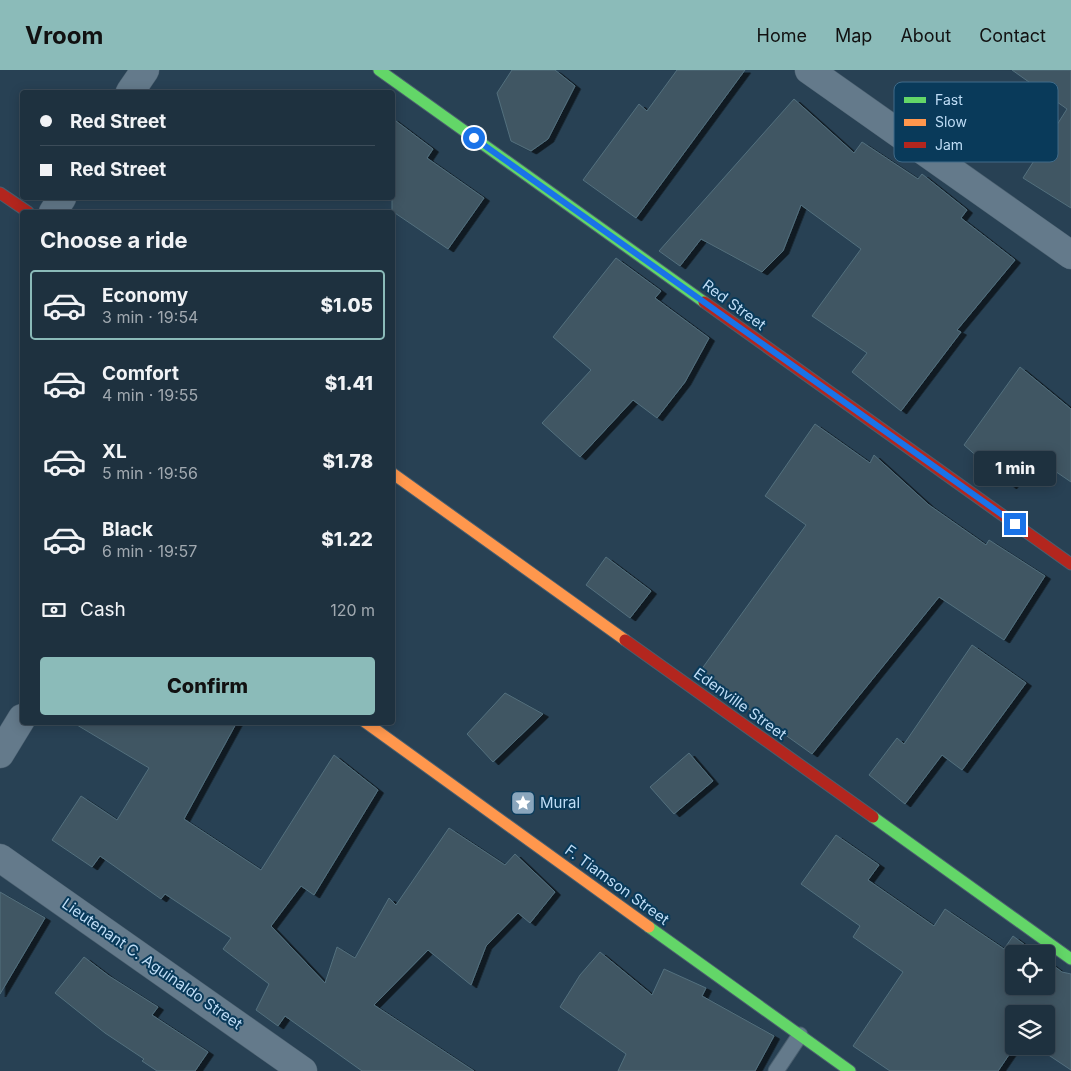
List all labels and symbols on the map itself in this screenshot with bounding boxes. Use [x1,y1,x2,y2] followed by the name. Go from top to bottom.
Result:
[894,82,1058,162] legend
[935,91,963,108] text: Fast
[935,113,967,130] text: Slow
[463,127,485,149] route start
[935,136,963,153] text: Jam
[699,275,770,334] street label: Red Street
[974,452,1056,486] callout: 1 min
[1004,513,1026,535] route end
[690,664,791,744] street label: Edenville Street
[510,790,536,816] place icon: Mural
[540,793,580,812] place label: Mural
[562,840,673,929] street label: F. Tiamson Street
[58,894,246,1033] street label: Lieutenant C. Aguinaldo Street

